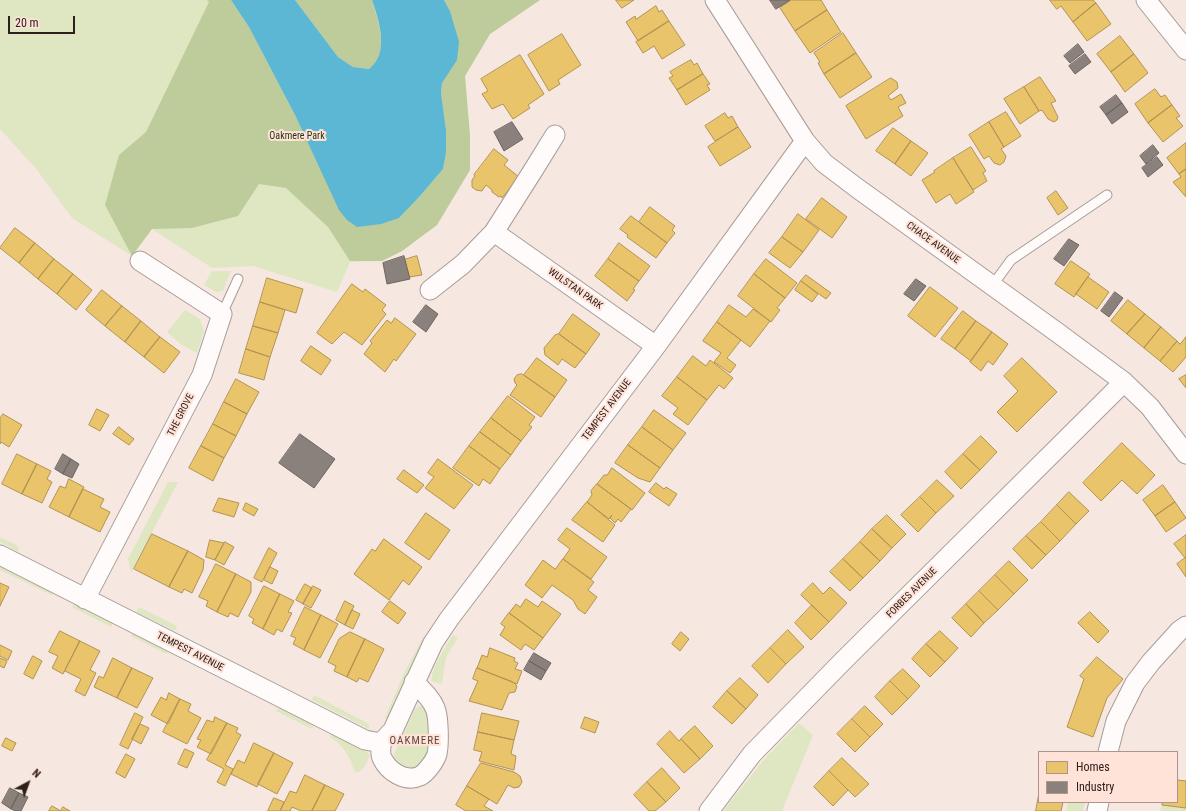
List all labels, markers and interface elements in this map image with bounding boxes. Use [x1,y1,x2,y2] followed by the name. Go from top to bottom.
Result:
[10,8,77,34] scale bar
[15,16,39,30] text: 20 m
[269,130,325,142] park label: Oakmere Park
[904,220,962,266] street label: CHACE AVENUE
[545,266,605,312] street label: WULSTAN PARK
[580,377,634,443] street label: TEMPEST AVENUE
[165,392,197,438] street label: THE GROVE
[884,565,940,621] street label: FORBES AVENUE
[154,630,226,674] street label: TEMPEST AVENUE
[390,734,440,748] district label: OAKMERE
[1038,751,1178,803] legend
[1076,760,1110,774] text: Homes
[8,763,48,803] north arrow
[29,766,43,781] text: N
[1076,780,1114,794] text: Industry

